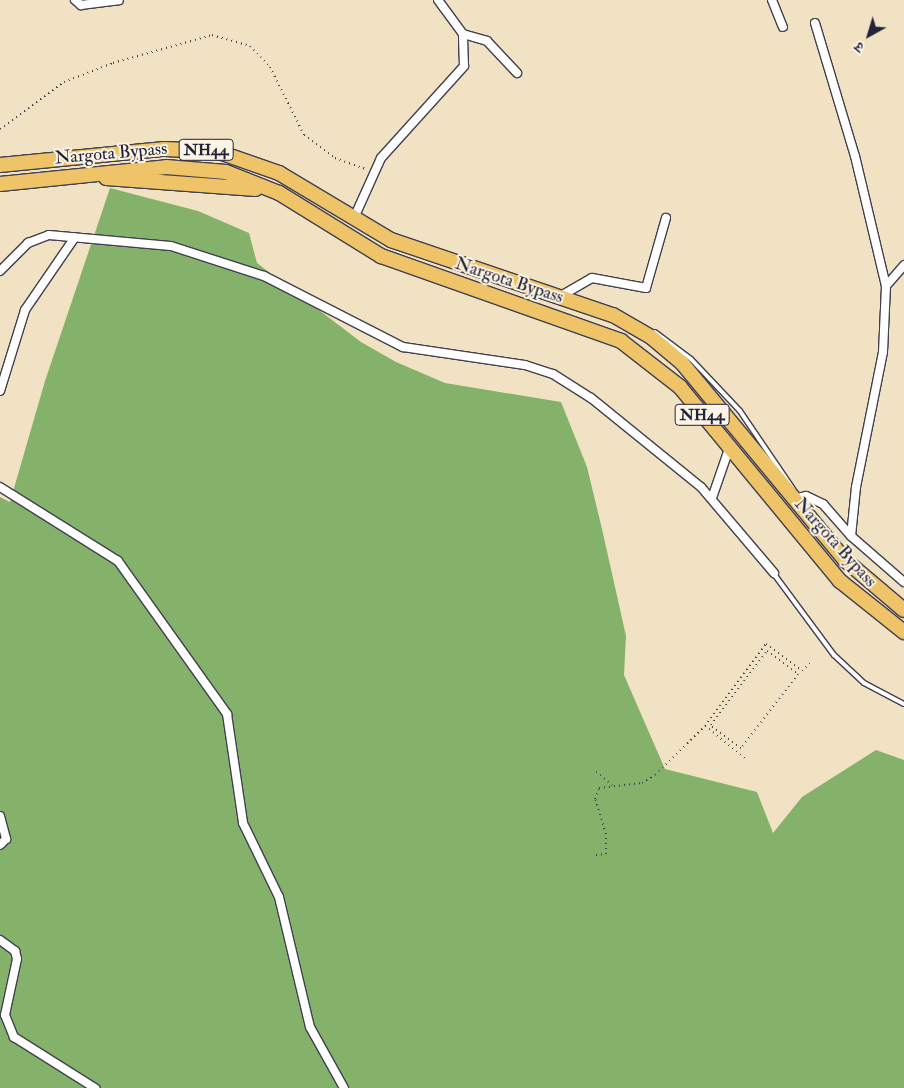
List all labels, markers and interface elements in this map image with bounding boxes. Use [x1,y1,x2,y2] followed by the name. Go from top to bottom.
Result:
[844,10,894,60] north arrow
[851,38,867,56] text: उ
[178,136,234,164] road number: NH44
[54,138,168,170] street label: Nargota Bypass
[452,253,566,309] street label: Nargota Bypass
[674,402,730,428] road number: NH44
[789,494,881,592] street label: Nargota Bypass

